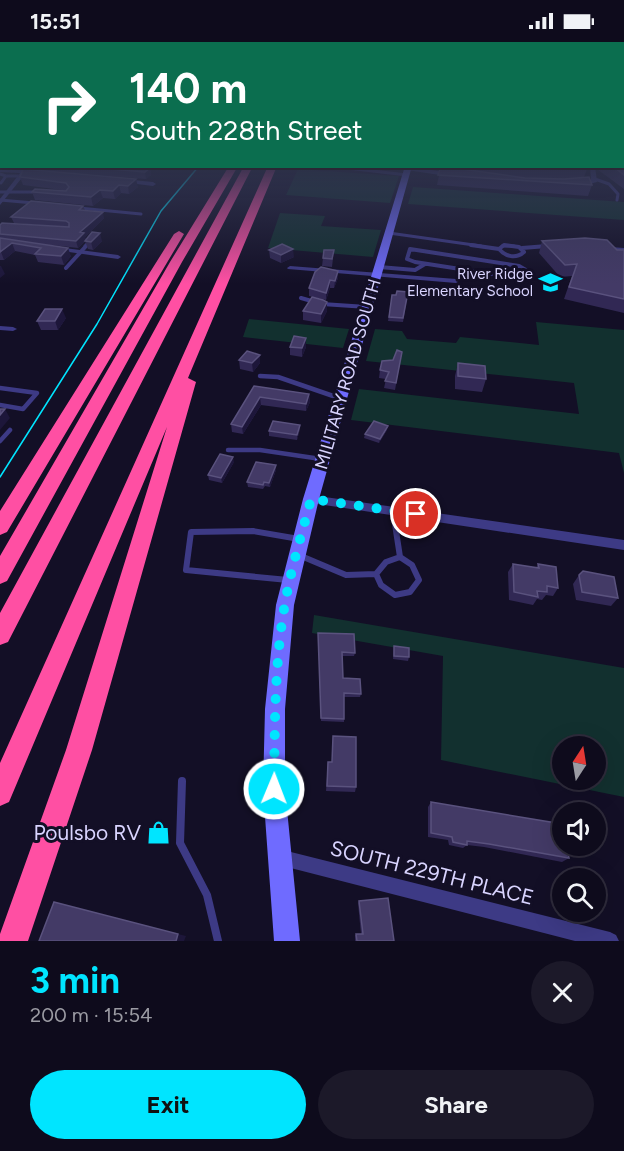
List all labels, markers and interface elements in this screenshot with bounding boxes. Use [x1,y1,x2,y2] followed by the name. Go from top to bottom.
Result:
[30,8,81,35] text: 15:51
[129,63,247,114] text: 140 m
[30,66,108,144] icon: right
[129,114,363,147] text: South 228th Street
[407,265,533,300] place label: River Ridge Elementary School
[538,270,564,296] school or university icon: River Ridge Elementary School
[310,276,386,472] street label: MILITARY ROAD SOUTH
[390,488,441,539] pin
[399,497,432,530] icon: arrive
[552,736,606,790] north arrow
[552,736,606,922] map controls
[242,757,306,821] position arrow
[552,802,606,856] button: sound
[33,820,141,845] place label: Poulsbo RV
[146,820,172,846] shop icon: Poulsbo RV
[328,835,536,910] street label: SOUTH 229TH PLACE
[552,868,606,922] button: search
[30,959,120,1002] text: 3 min
[531,961,594,1024] button: close
[30,1003,152,1027] text: 200 m · 15:54
[30,1070,306,1139] button: Exit
[318,1070,594,1139] button: Share

